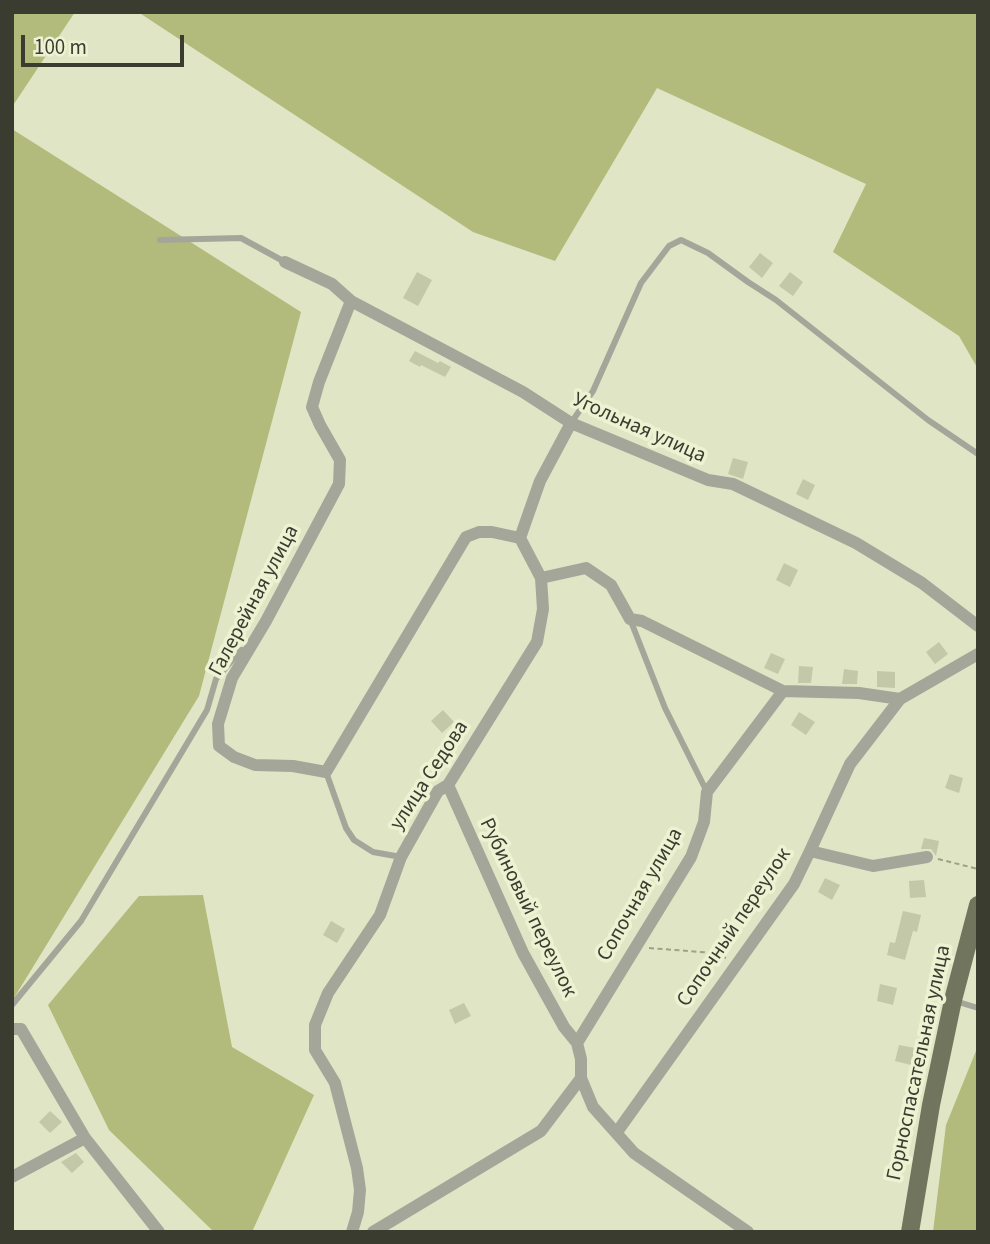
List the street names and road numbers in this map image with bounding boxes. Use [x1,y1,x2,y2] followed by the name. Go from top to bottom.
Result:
[568,388,710,470] street label: Угольная улица
[205,521,305,681] street label: Галерейная улица
[385,717,475,835] street label: улица Седова
[473,814,581,1002] street label: Рубиновый переулок
[593,824,689,966] street label: Сопочная улица
[673,844,797,1012] street label: Сопочный переулок
[883,943,957,1183] street label: Горноспасательная улица

